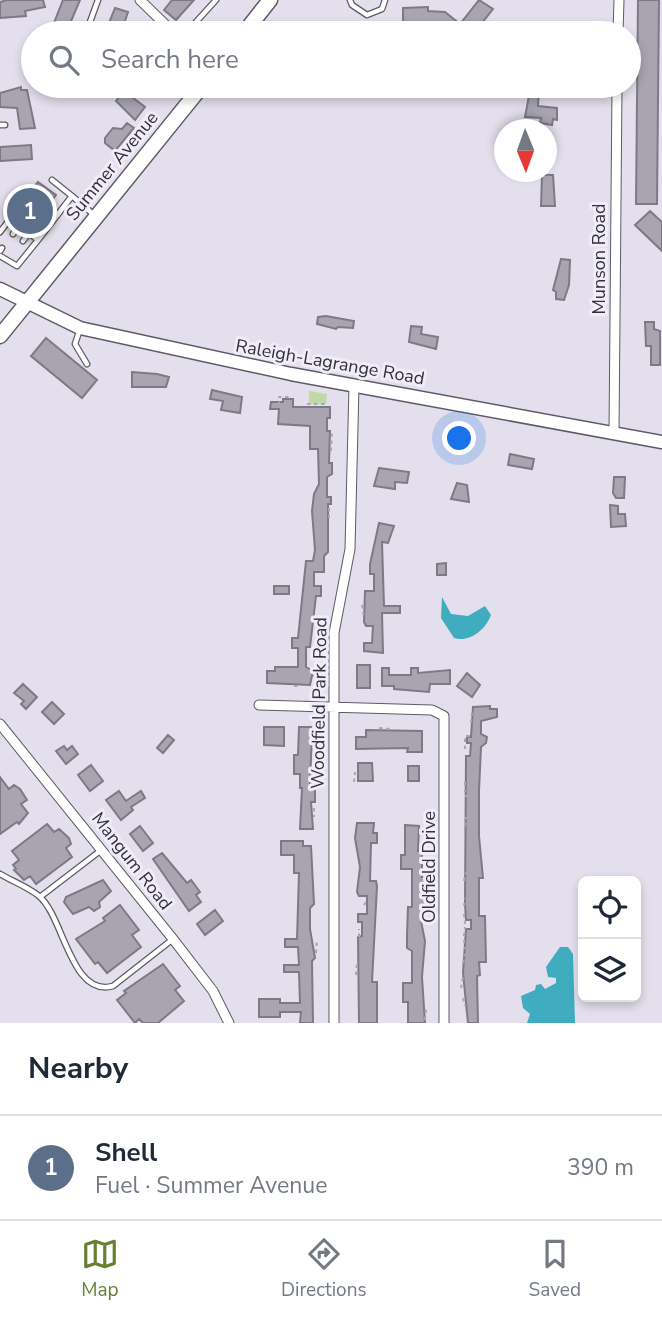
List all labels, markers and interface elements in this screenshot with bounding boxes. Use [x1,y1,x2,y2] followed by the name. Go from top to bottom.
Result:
[21,21,641,98] search box
[45,41,83,79] icon: search
[101,42,239,77] text: Search here
[61,106,163,226] street label: Summer Avenue
[494,119,557,182] north arrow
[7,185,53,237] pin: 1
[587,203,611,315] street label: Munson Road
[234,334,426,390] street label: Raleigh-Lagrange Road
[442,421,476,455] your location
[306,617,332,789] street label: Woodfield Park Road
[86,807,178,915] street label: Mangum Road
[417,811,441,923] street label: Oldfield Drive
[578,876,641,1002] map controls
[578,876,641,939] button: locate
[578,939,641,1002] button: layers
[28,1048,128,1089] text: Nearby
[95,1135,157,1170] text: Shell
[44,1152,58,1183] text: 1
[567,1152,634,1183] text: 390 m
[95,1170,327,1201] text: Fuel · Summer Avenue
[81,1235,119,1303] tab: Map
[281,1235,367,1303] tab: Directions
[529,1235,581,1303] tab: Saved

